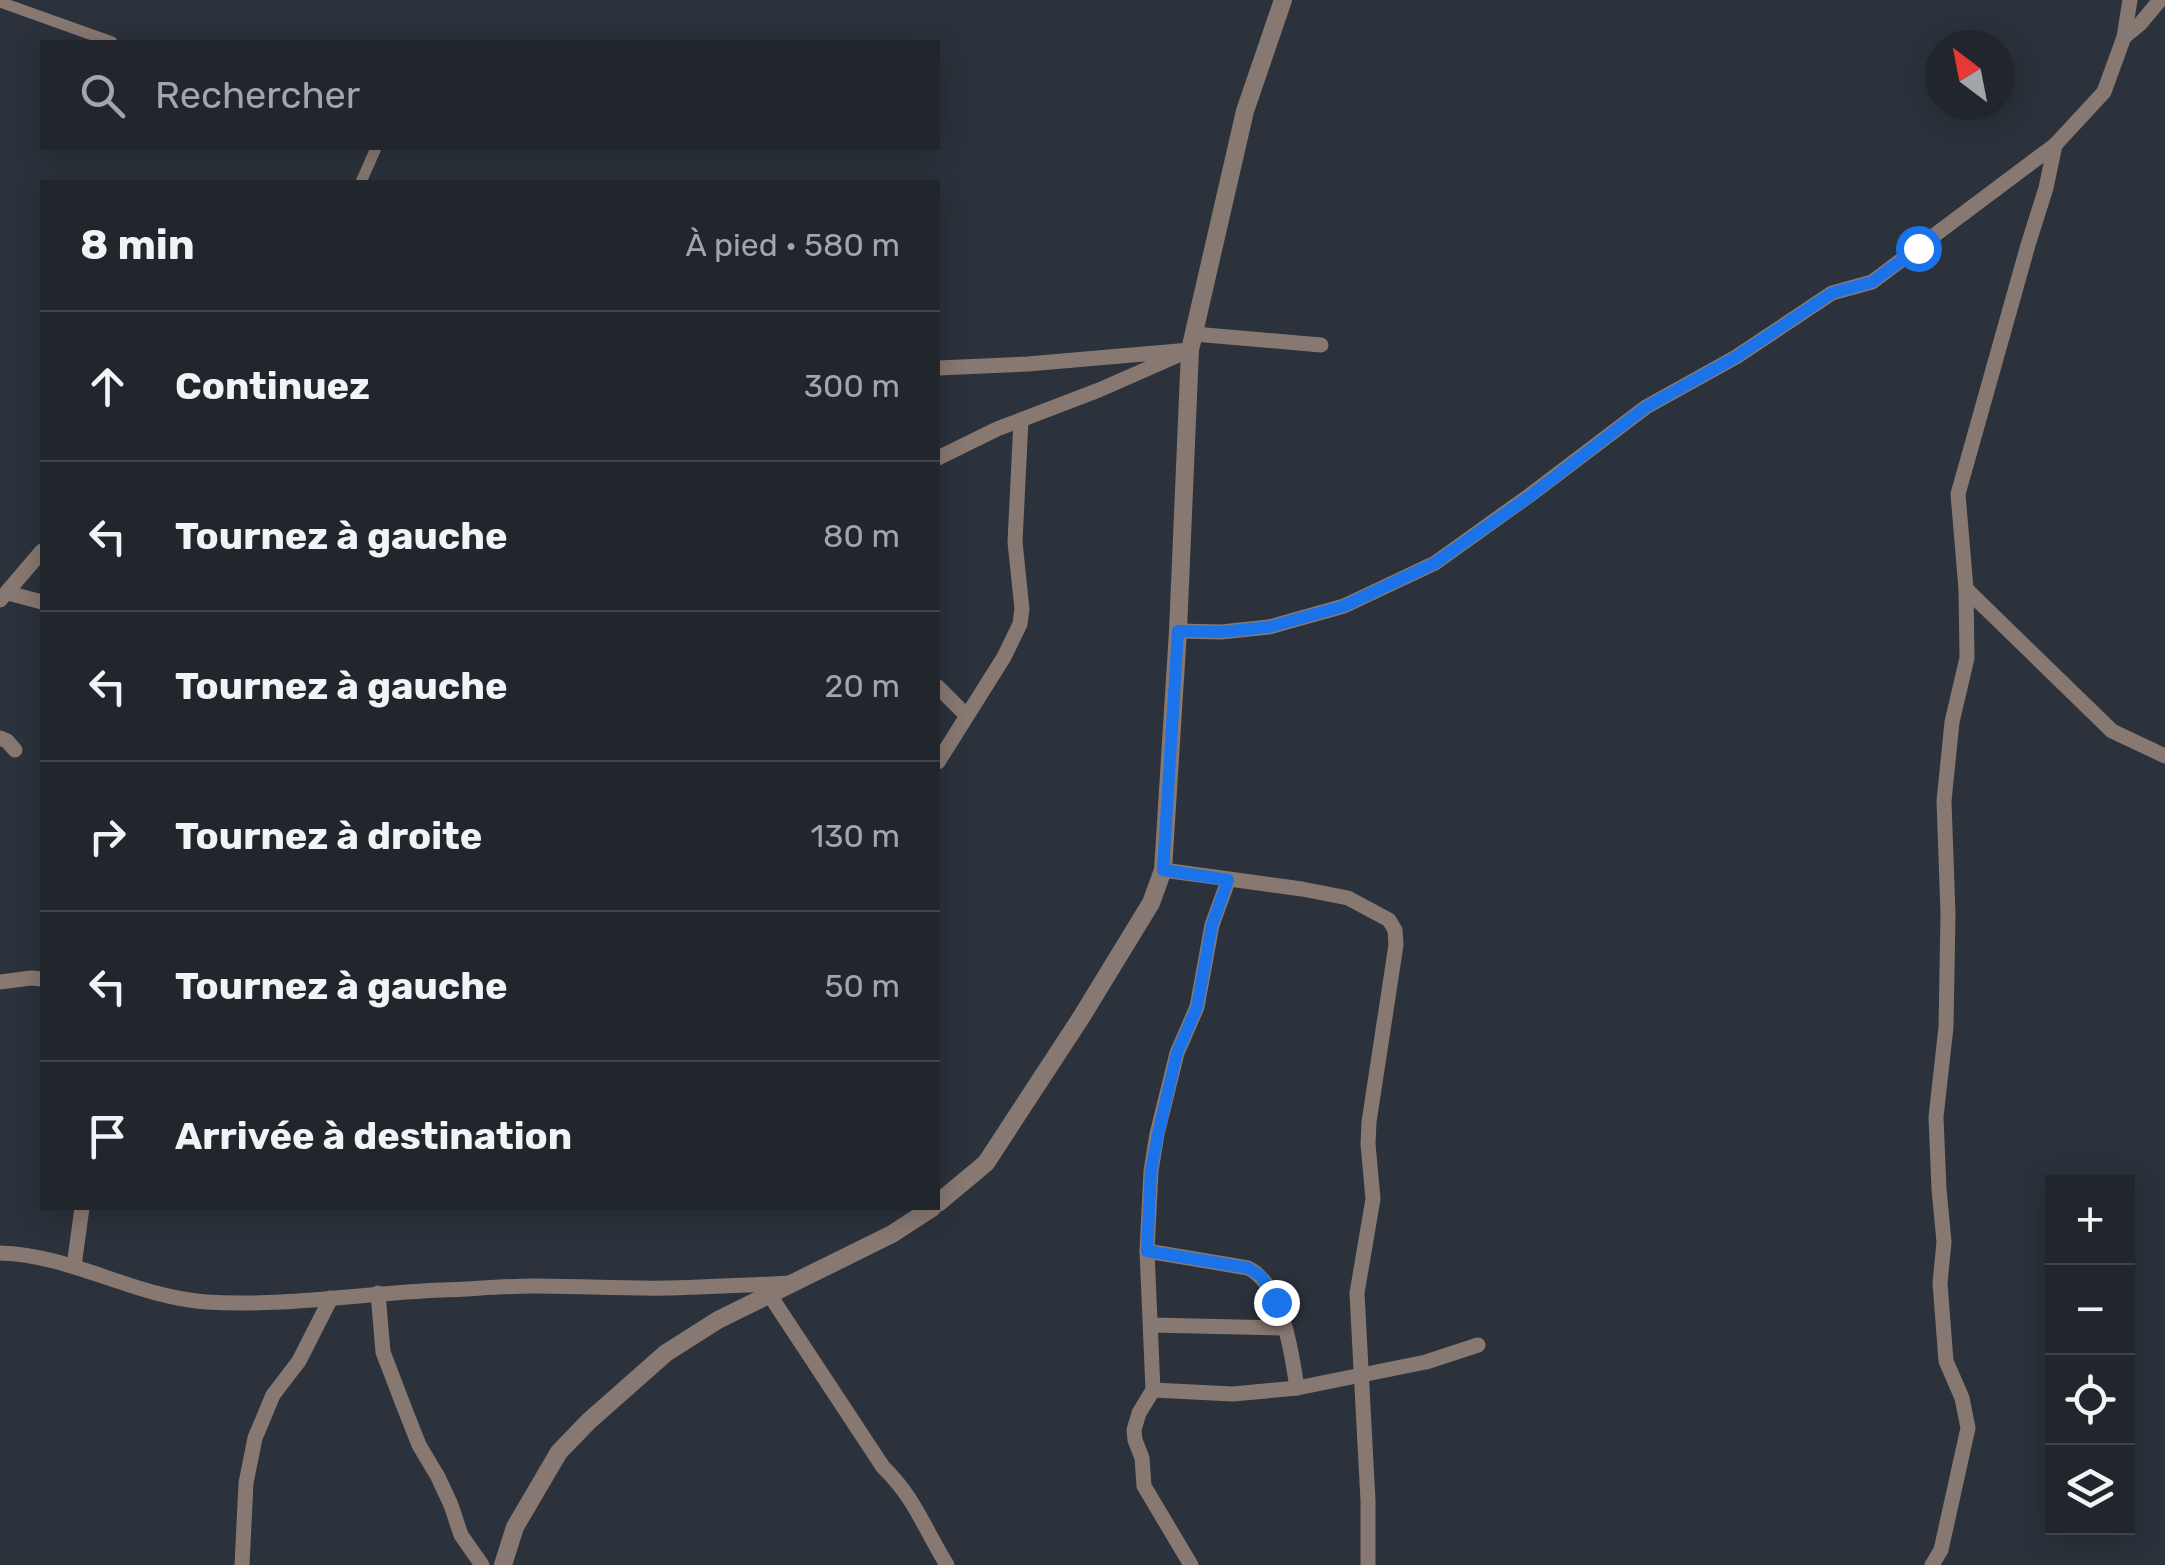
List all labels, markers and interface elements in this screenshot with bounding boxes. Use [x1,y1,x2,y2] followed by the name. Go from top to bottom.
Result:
[1925,30,2015,120] north arrow
[40,40,940,150] search box
[75,68,130,123] icon: search
[155,72,360,118] text: Rechercher
[80,220,195,270] text: 8 min
[686,226,900,264] text: À pied · 580 m
[1896,226,1942,272] route start
[80,359,135,414] icon: ahead
[175,363,370,409] text: Continuez
[804,367,900,405] text: 300 m
[80,509,135,564] icon: left
[175,513,508,559] text: Tournez à gauche
[823,517,900,555] text: 80 m
[80,659,135,714] icon: left
[175,663,508,709] text: Tournez à gauche
[825,667,900,705] text: 20 m
[80,809,135,864] icon: right
[175,813,482,859] text: Tournez à droite
[810,817,900,855] text: 130 m
[80,959,135,1014] icon: left
[175,963,508,1009] text: Tournez à gauche
[824,967,900,1005] text: 50 m
[80,1109,135,1164] icon: arrive
[175,1113,572,1159] text: Arrivée à destination
[2045,1175,2135,1535] map controls
[2045,1175,2135,1265] button: +
[2045,1265,2135,1355] button: −
[1254,1280,1300,1326] route end
[2045,1355,2135,1445] button: locate
[2045,1445,2135,1535] button: layers

